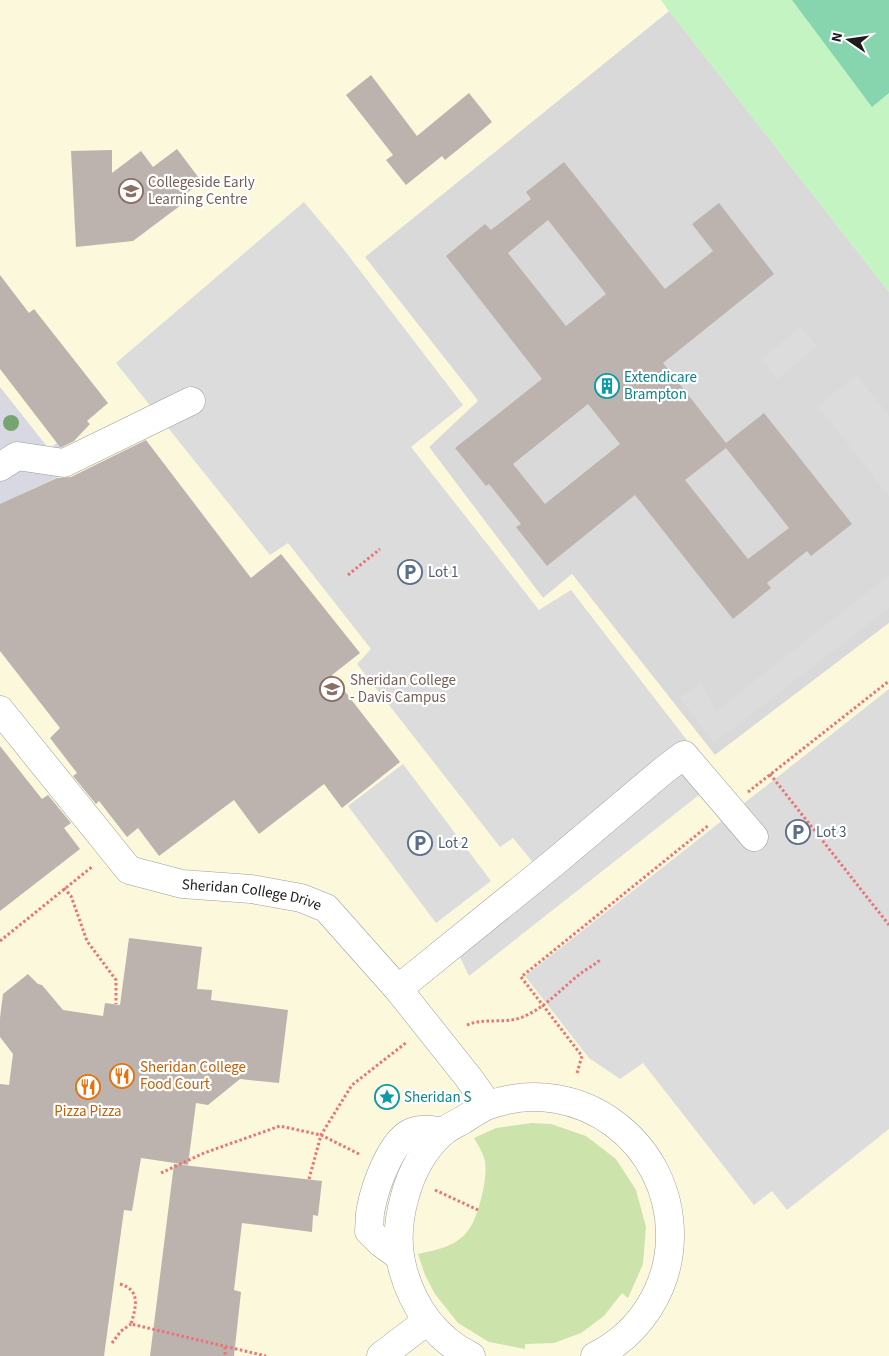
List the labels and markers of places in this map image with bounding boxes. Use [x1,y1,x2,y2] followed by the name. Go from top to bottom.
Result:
[148,172,255,210] place label: Collegeside Early Learning Centre
[118,178,144,204] school or university icon: Collegeside Early Learning Centre
[624,367,697,405] place label: Extendicare Brampton
[594,373,620,399] building icon: Extendicare Brampton
[397,559,423,585] parking icon: Lot 1
[428,562,459,583] place label: Lot 1
[350,670,456,708] place label: Sheridan College - Davis Campus
[319,676,345,702] school or university icon: Sheridan College - Davis Campus
[785,819,811,845] parking icon: Lot 3
[816,822,847,843] place label: Lot 3
[407,830,433,856] parking icon: Lot 2
[438,833,469,854] place label: Lot 2
[140,1057,246,1095] place label: Sheridan College Food Court
[109,1063,135,1089] restaurant icon: Sheridan College Food Court
[75,1074,101,1100] restaurant icon: Pizza Pizza
[374,1084,400,1110] place icon: Sheridan S
[404,1087,472,1108] place label: Sheridan S
[54,1101,122,1122] place label: Pizza Pizza

